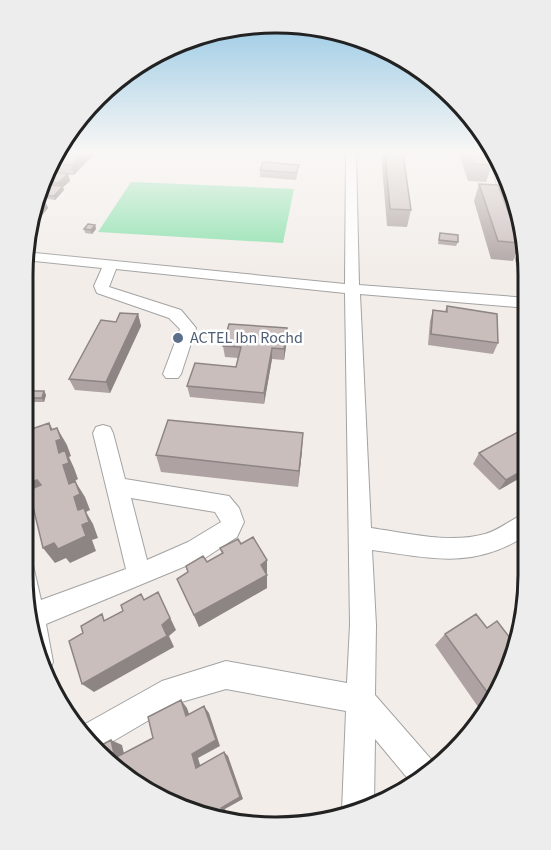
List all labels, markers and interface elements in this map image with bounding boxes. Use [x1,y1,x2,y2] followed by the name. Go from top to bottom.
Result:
[190,327,303,349] place label: ACTEL Ibn Rochd
[171,331,185,345] marker: ACTEL Ibn Rochd

